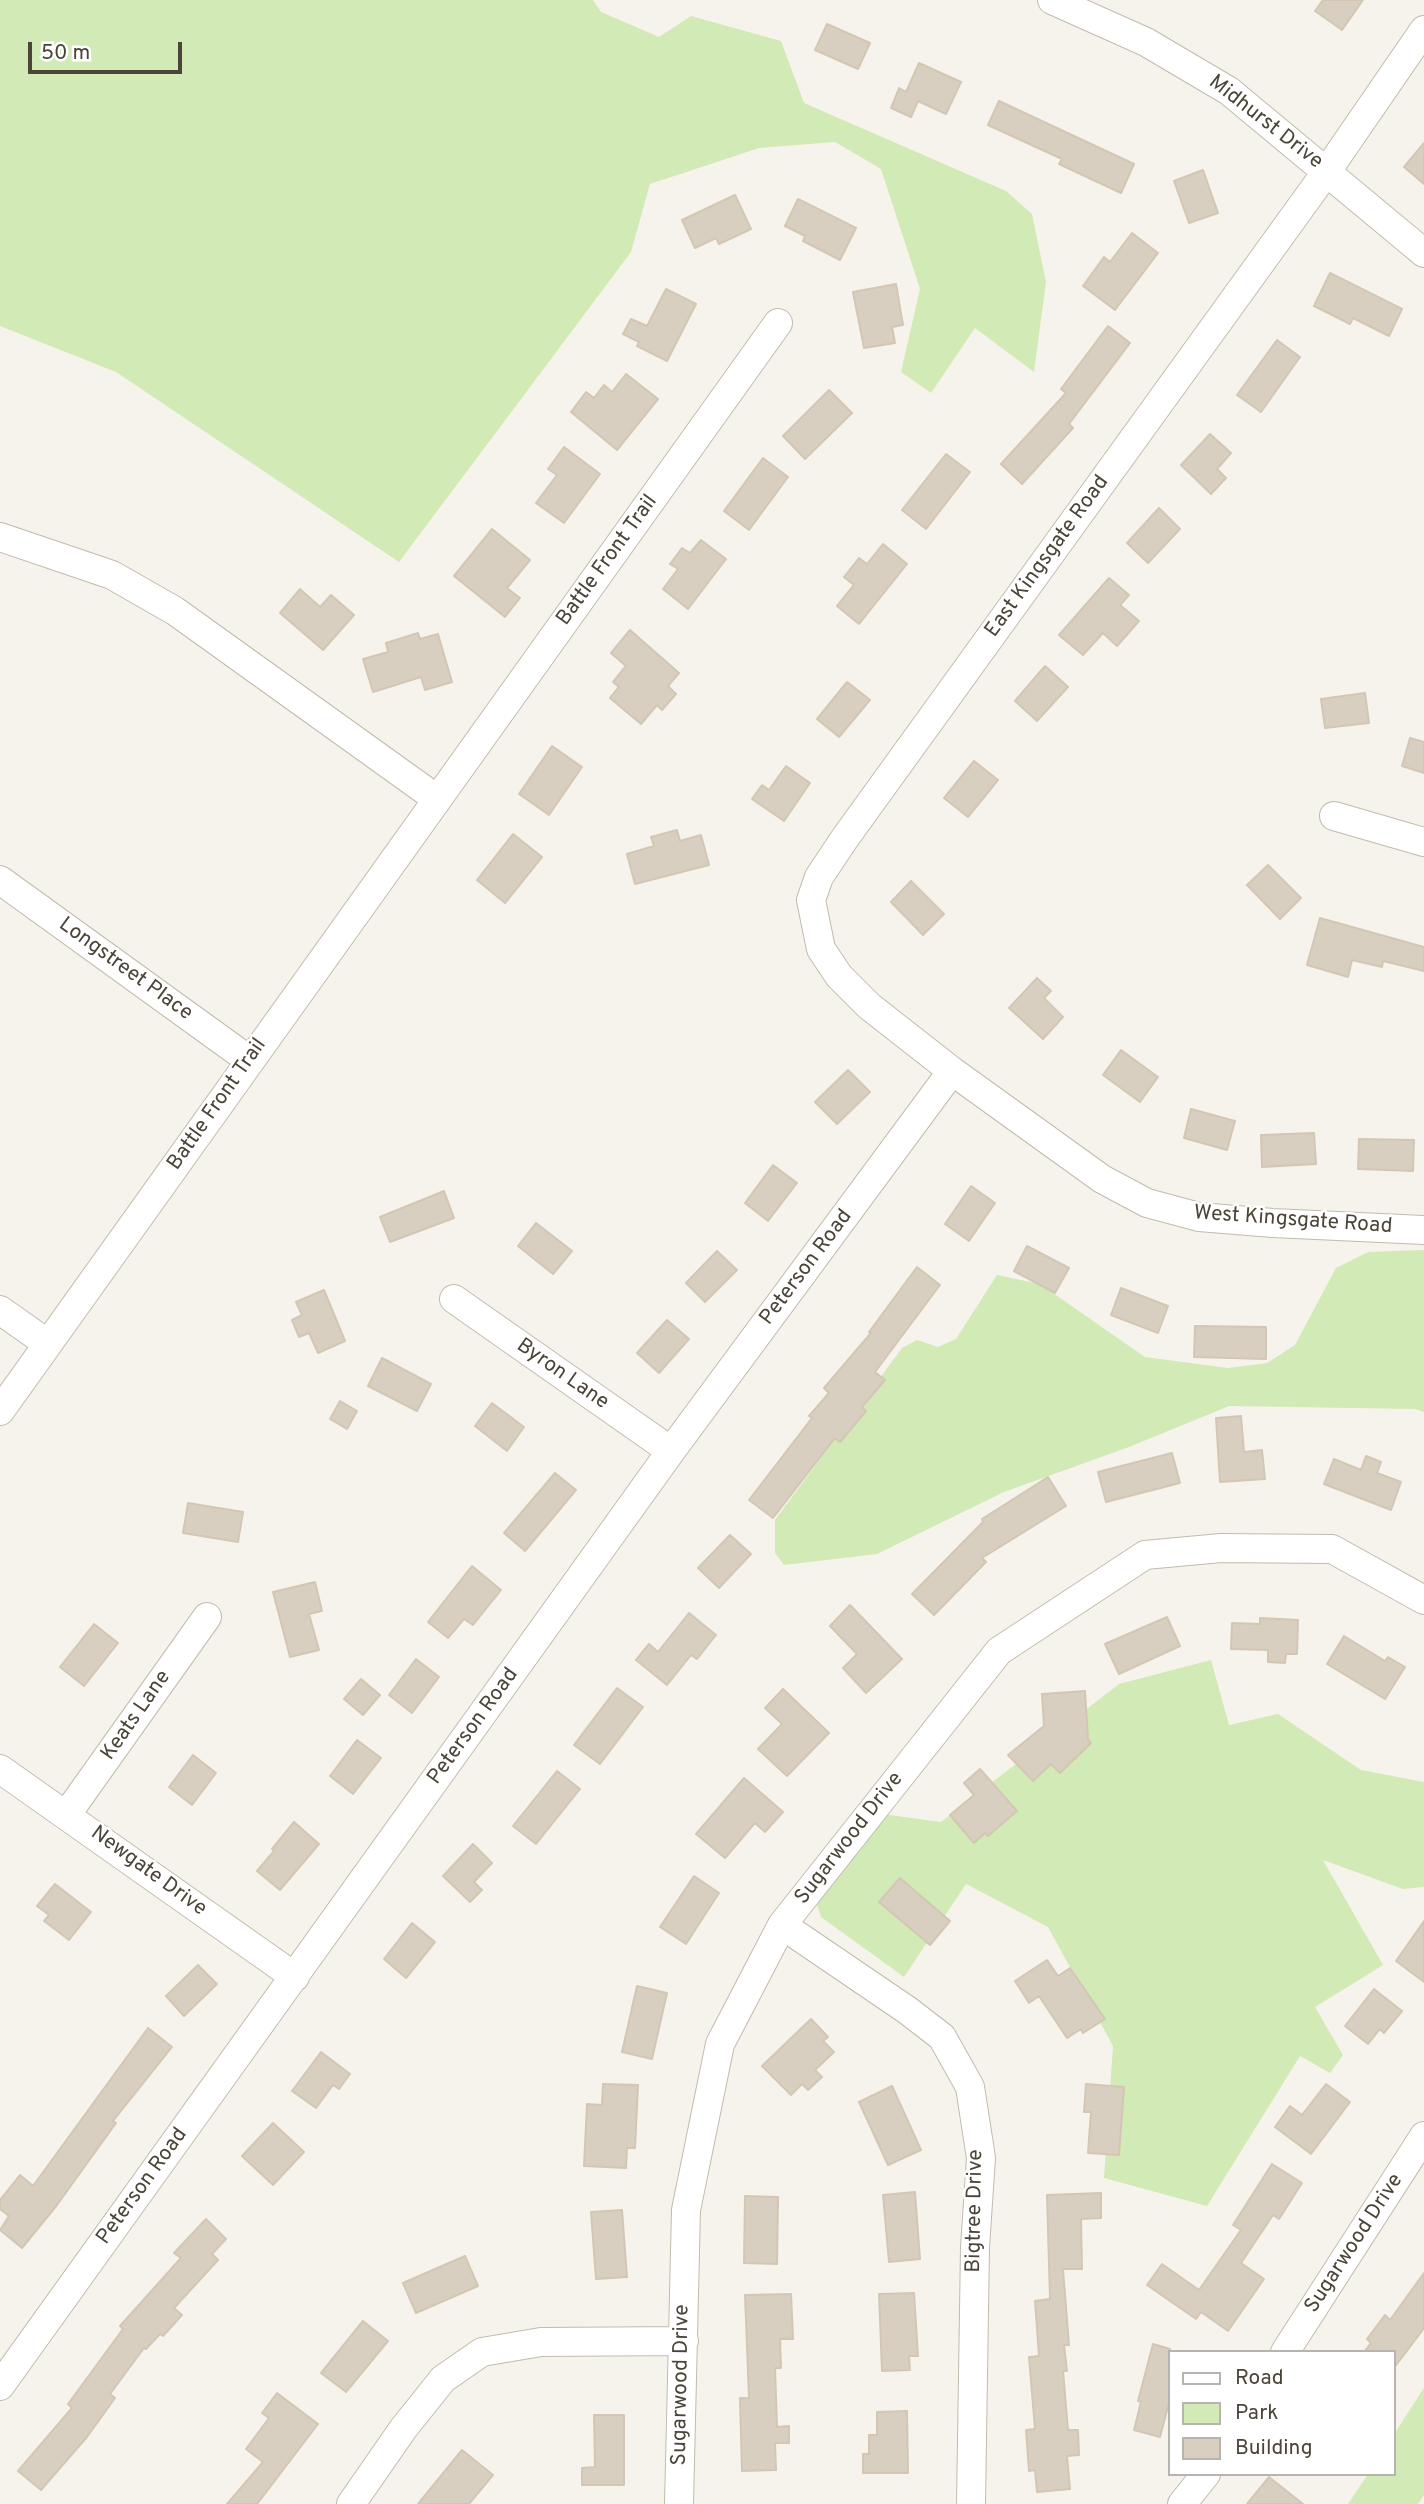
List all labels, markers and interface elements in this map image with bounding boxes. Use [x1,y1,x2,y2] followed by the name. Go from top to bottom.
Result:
[32,28,186,72] scale bar
[41,40,90,67] text: 50 m
[1203,71,1327,175] street label: Midhurst Drive
[981,471,1115,643] street label: East Kingsgate Road
[552,491,664,631] street label: Battle Front Trail
[53,913,197,1027] street label: Longstreet Place
[163,1034,273,1176] street label: Battle Front Trail
[1193,1201,1393,1241] street label: West Kingsgate Road
[755,1205,859,1331] street label: Peterson Road
[511,1334,613,1416] street label: Byron Lane
[423,1664,525,1790] street label: Peterson Road
[97,1666,177,1766] street label: Keats Lane
[790,1768,910,1910] street label: Sugarwood Drive
[85,1821,211,1923] street label: Newgate Drive
[92,2124,194,2250] street label: Peterson Road
[962,2149,990,2273] street label: Bigtree Drive
[1301,2170,1409,2318] street label: Sugarwood Drive
[668,2304,696,2466] street label: Sugarwood Drive
[1168,2350,1396,2476] legend
[1235,2365,1284,2392] text: Road
[1235,2400,1278,2427] text: Park
[1235,2435,1313,2462] text: Building

